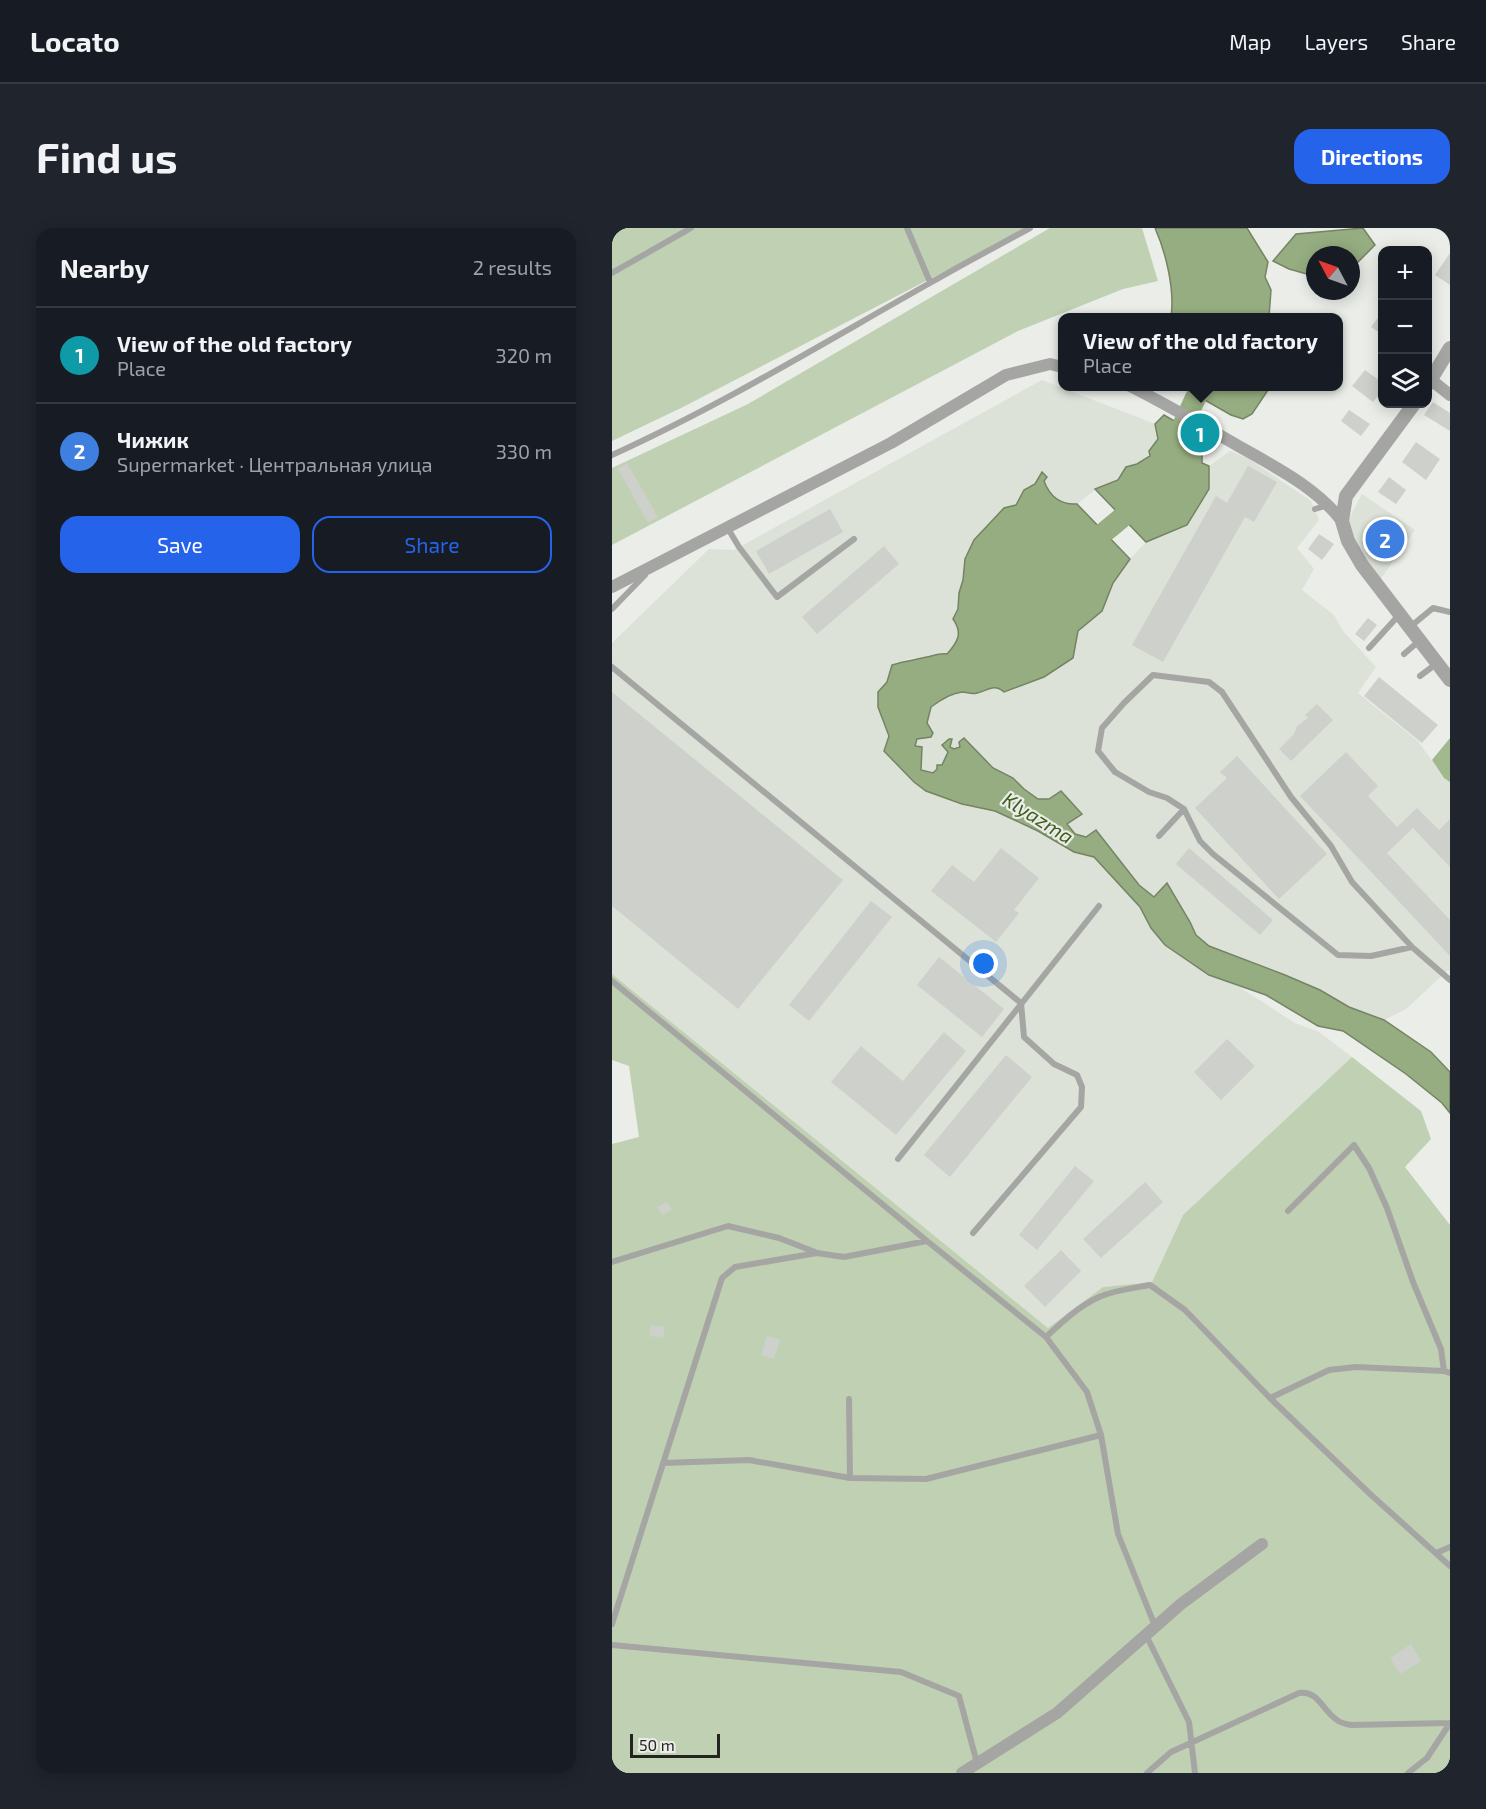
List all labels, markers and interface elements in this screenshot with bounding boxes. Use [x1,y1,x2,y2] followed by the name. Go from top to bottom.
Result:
[30,24,120,58] text: Locato
[1229,29,1271,54] text: Map
[1304,29,1368,54] text: Layers
[1401,29,1456,54] text: Share
[1294,129,1450,184] button: Directions
[36,131,178,181] text: Find us
[1306,246,1360,300] north arrow
[1378,246,1432,408] map controls
[1378,246,1432,300] button: +
[60,252,149,283] text: Nearby
[473,255,552,279] text: 2 results
[1378,300,1432,354] button: −
[1058,313,1343,391] popup
[1083,327,1318,353] text: View of the old factory
[117,330,352,356] text: View of the old factory
[75,343,84,367] text: 1
[496,343,552,367] text: 320 m
[1083,353,1132,377] text: Place
[1378,354,1432,408] button: layers
[117,356,166,380] text: Place
[1180,410,1220,456] pin: 1
[117,426,189,452] text: Чижик
[74,439,85,463] text: 2
[496,439,552,463] text: 330 m
[117,452,433,476] text: Supermarket · Центральная улица
[60,516,300,573] button: Save
[312,516,552,573] button: Share
[1366,516,1404,562] pin: 2
[998,786,1078,849] water label: Klyazma
[969,949,998,978] your location
[630,1731,720,1758] scale bar
[639,1735,675,1754] text: 50 m

